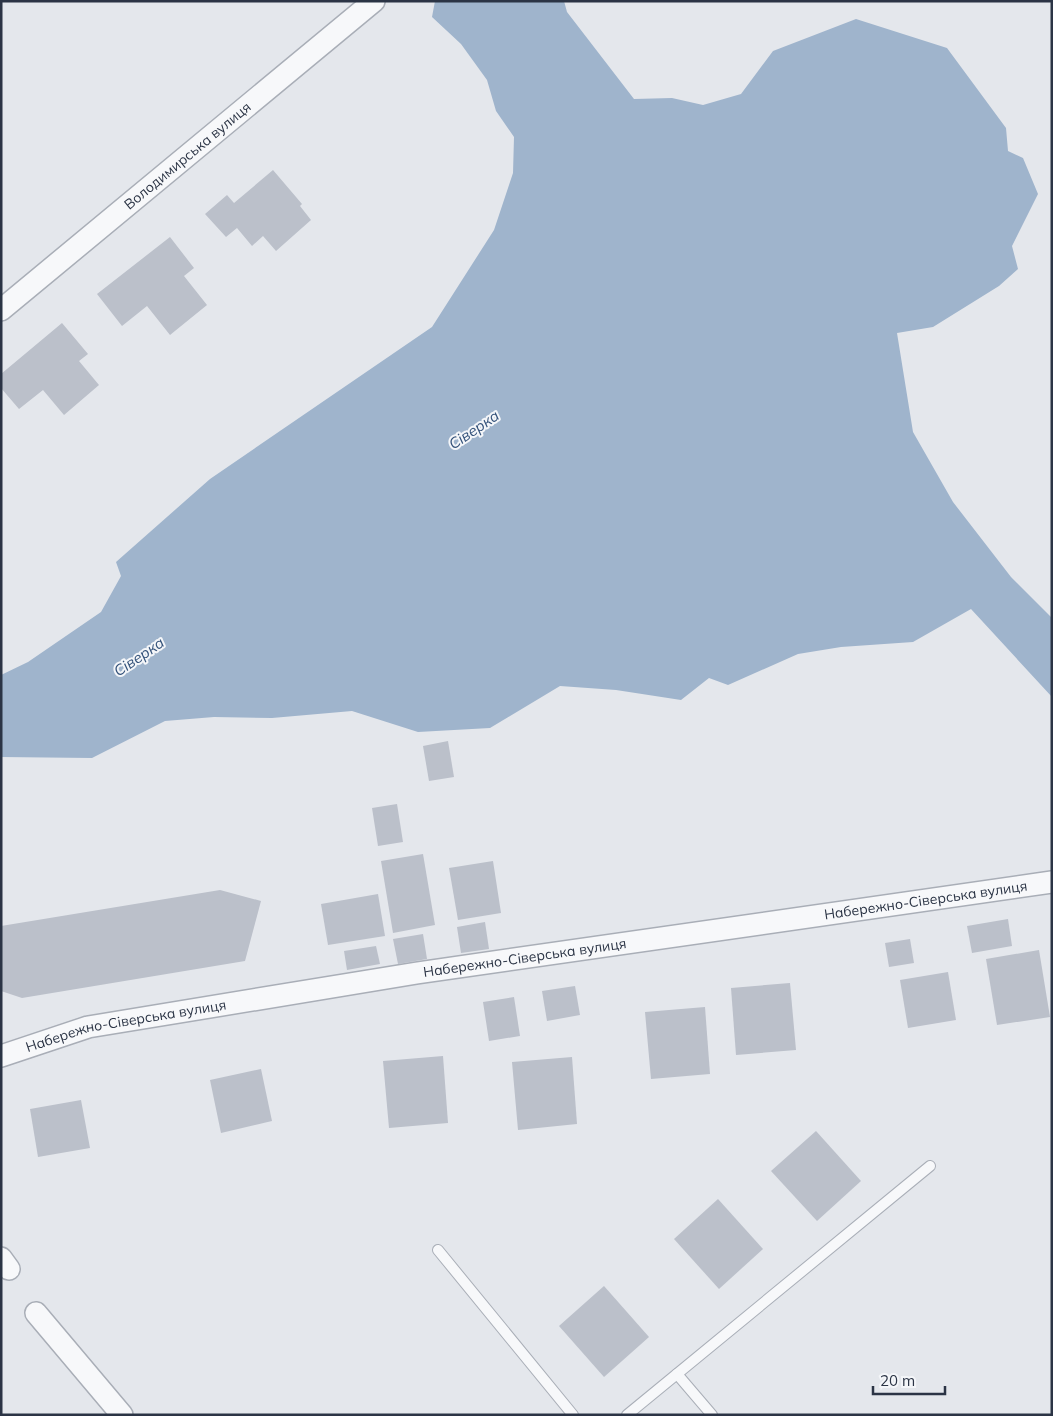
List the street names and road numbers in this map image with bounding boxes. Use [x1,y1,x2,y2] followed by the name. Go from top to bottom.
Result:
[120,98,254,213] street label: Володимирська вулиця
[823,877,1028,924] street label: Набережно-Сіверська вулиця
[422,934,628,981] street label: Набережно-Сіверська вулиця
[23,995,227,1056] street label: Набережно-Сіверська вулиця

